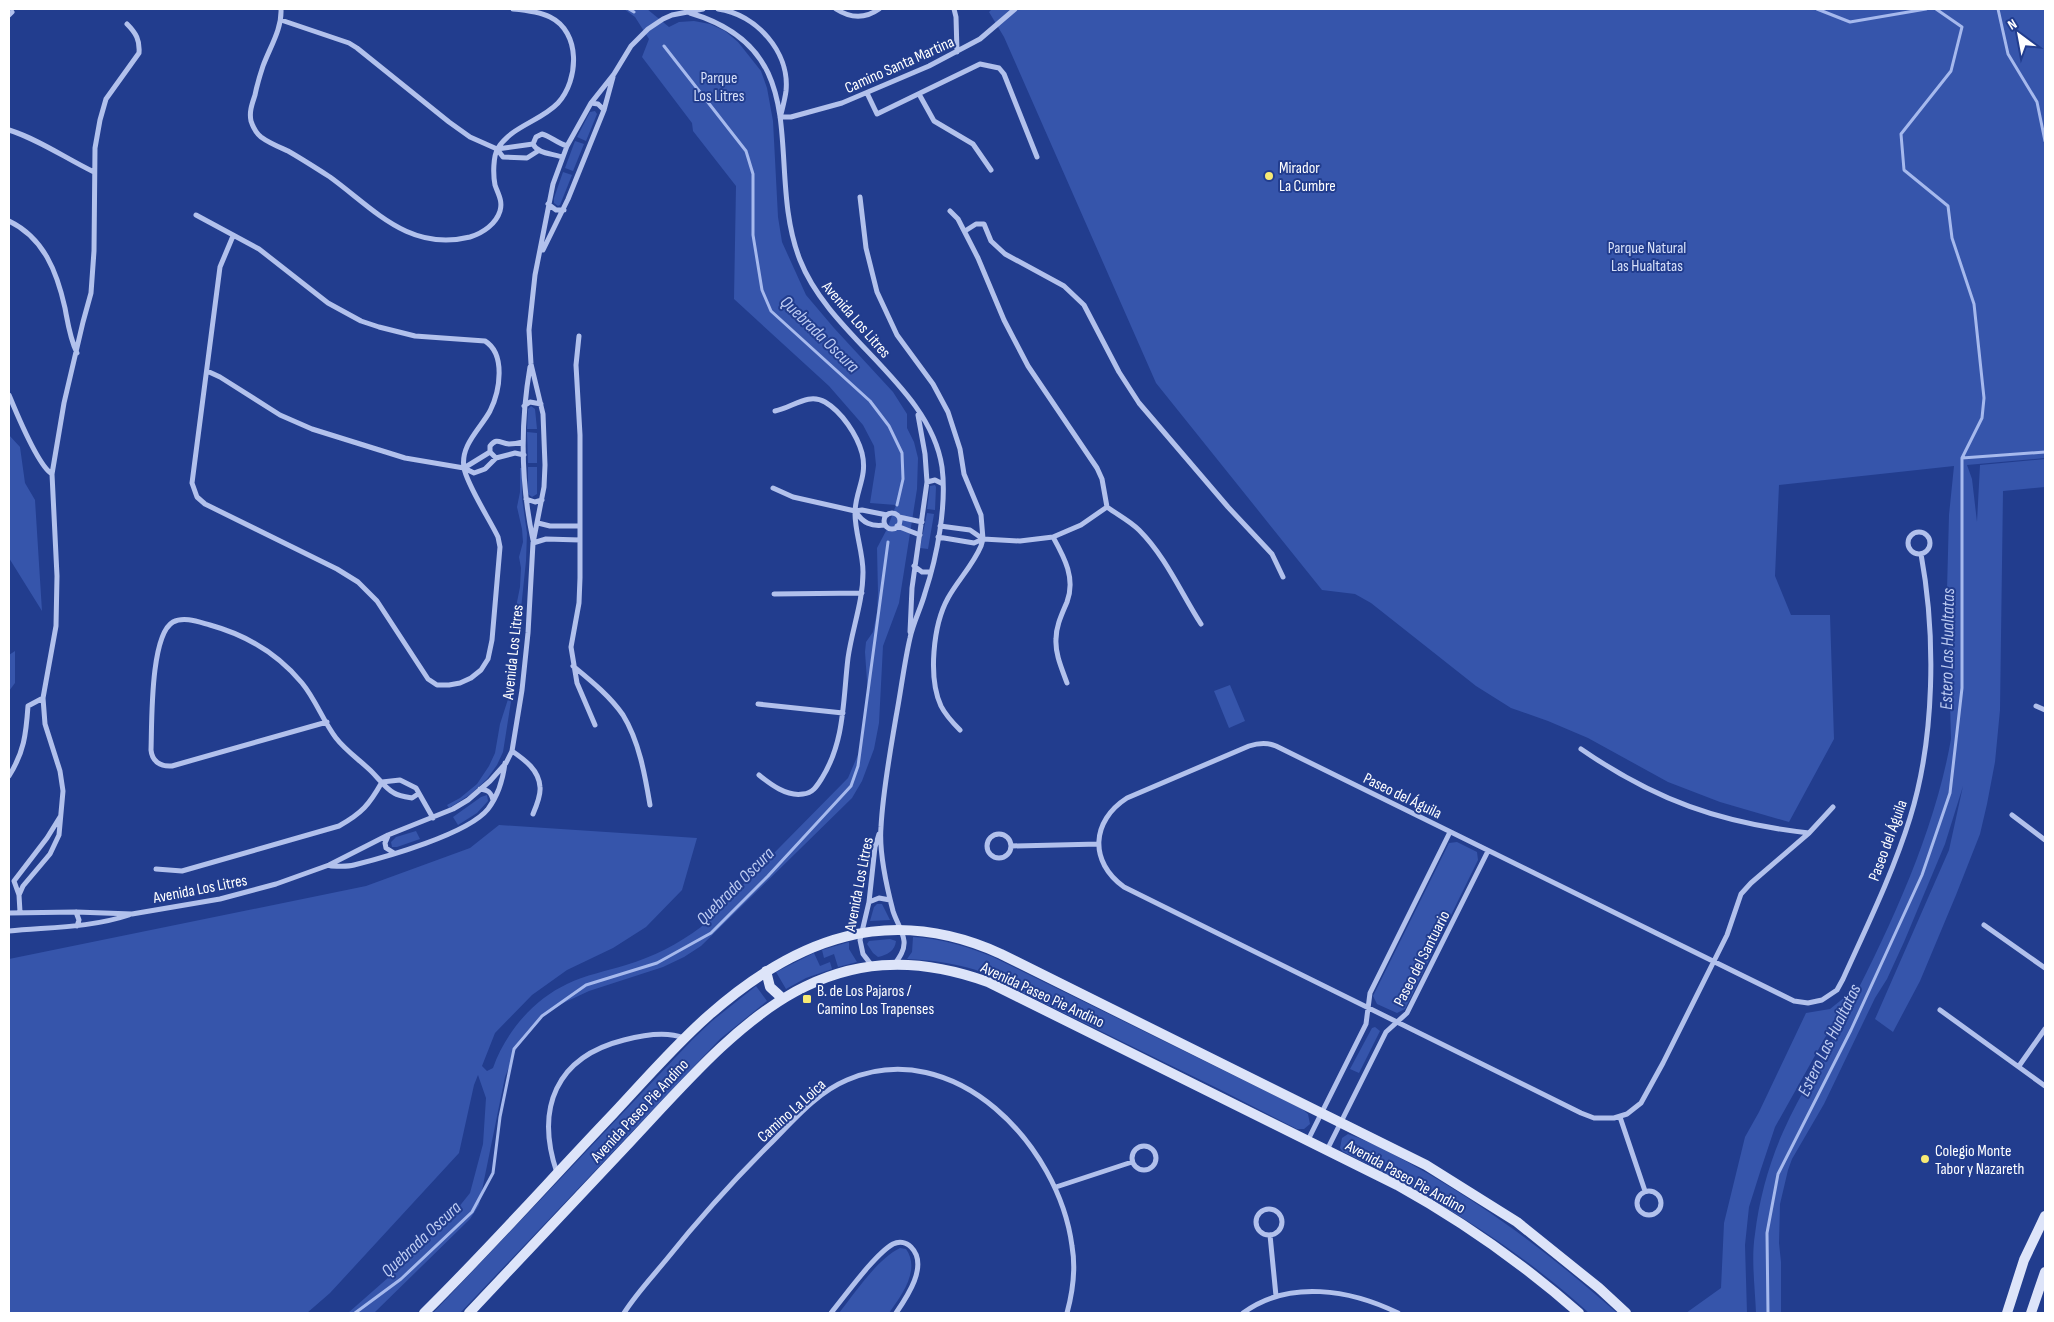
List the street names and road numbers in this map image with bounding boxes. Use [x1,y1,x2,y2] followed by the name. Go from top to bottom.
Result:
[842,33,957,98] street label: Camino Santa Martina
[817,277,894,362] street label: Avenida Los Litres
[499,604,528,702] street label: Avenida Los Litres
[1360,769,1445,824] street label: Paseo del Águila
[1865,797,1912,884] street label: Paseo del Águila
[841,835,878,934] street label: Avenida Los Litres
[151,871,249,908] street label: Avenida Los Litres
[1390,908,1455,1010] street label: Paseo del Santuario
[977,958,1107,1032] street label: Avenida Paseo Pie Andino
[587,1055,693,1167] street label: Avenida Paseo Pie Andino
[754,1076,830,1147] street label: Camino La Loica
[1341,1136,1469,1218] street label: Avenida Paseo Pie Andino

